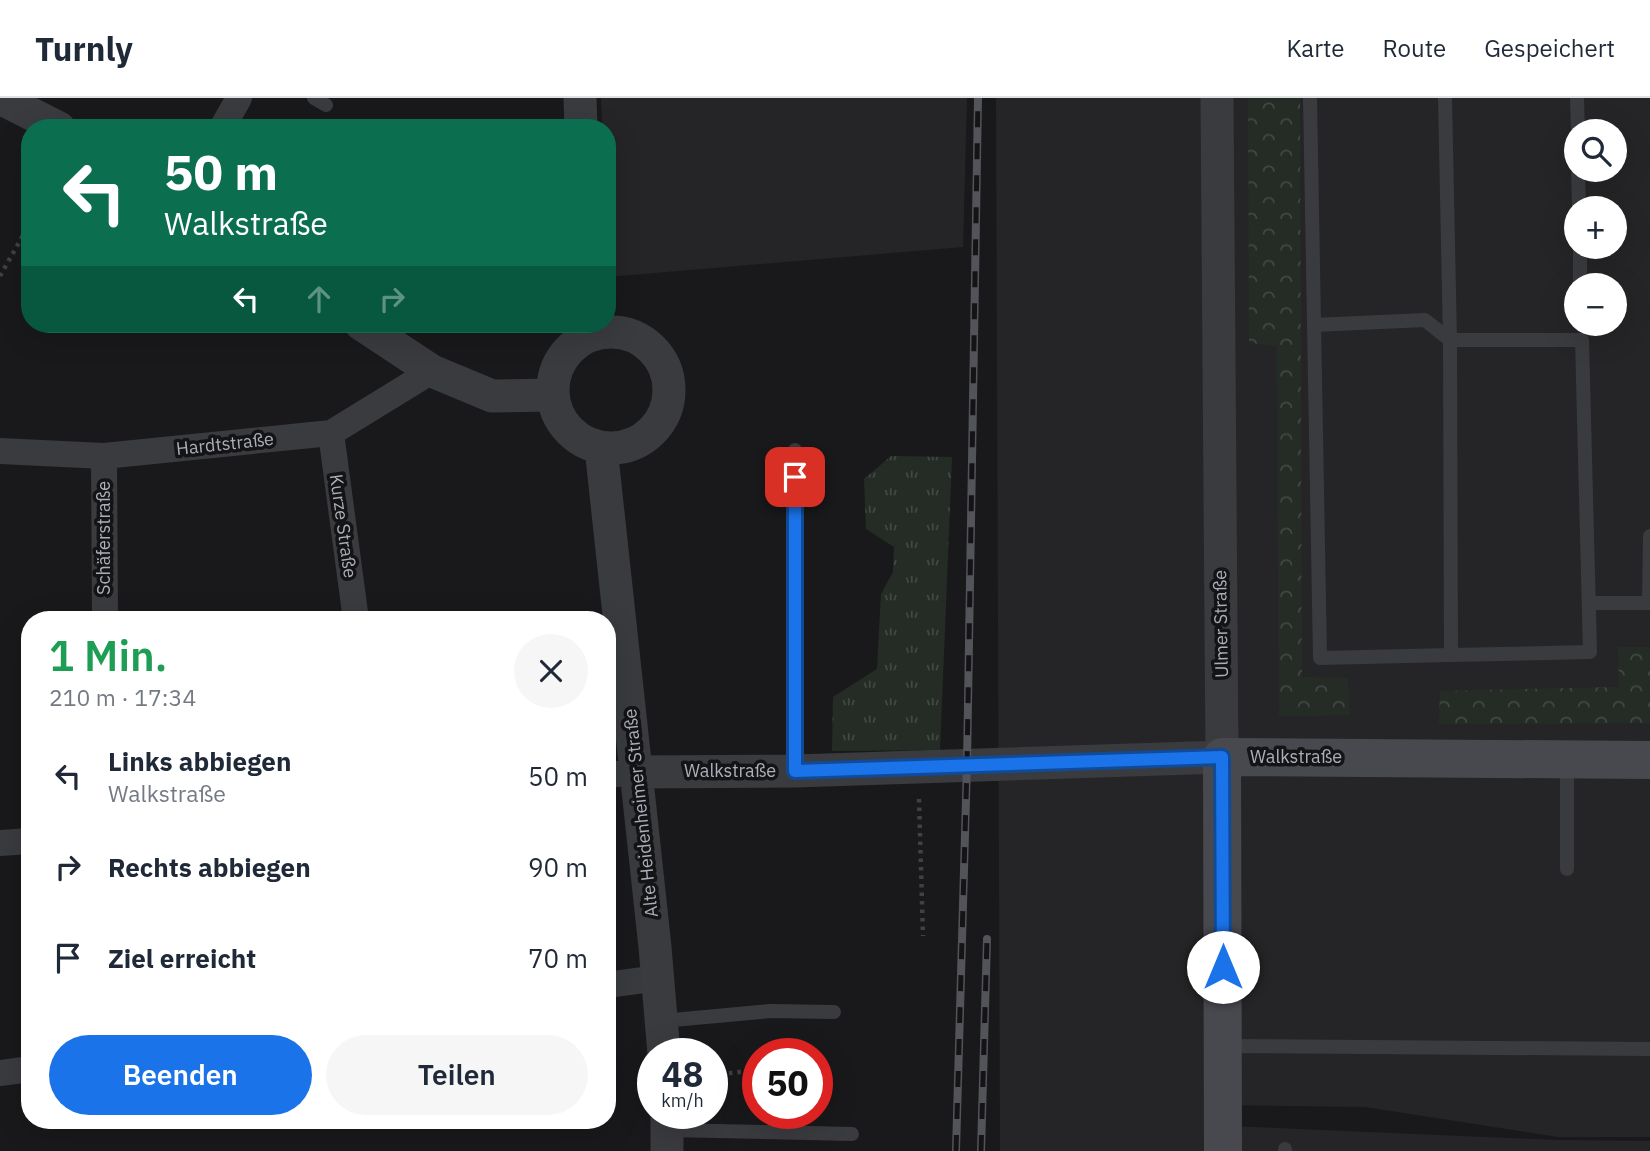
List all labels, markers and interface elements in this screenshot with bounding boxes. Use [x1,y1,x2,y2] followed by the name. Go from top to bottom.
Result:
[35,27,133,70] text: Turnly
[1286,32,1345,64] text: Karte
[1383,32,1446,64] text: Route
[1484,32,1615,64] text: Gespeichert
[1564,119,1627,336] map controls
[1564,119,1627,182] button: search
[164,140,278,203] text: 50 m
[49,147,140,238] icon: left
[1564,196,1627,259] button: +
[164,202,328,244] text: Walkstraße
[1564,273,1627,336] button: −
[227,280,265,318] icon: left
[300,280,338,318] icon: ahead
[373,280,411,318] icon: right
[175,427,275,460] street label: Hardtstraße
[765,447,825,507] pin
[776,458,814,496] icon: arrive
[325,472,362,579] street label: Kurze Straße
[92,481,115,595] street label: Schäferstraße
[1208,570,1233,678] street label: Ulmer Straße
[49,628,167,683] text: 1 Min.
[514,634,588,708] button: close
[49,682,196,712] text: 210 m · 17:34
[618,707,663,919] street label: Alte Heidenheimer Straße
[108,744,291,778] text: Links abbiegen
[1250,745,1342,768] street label: Walkstraße
[49,757,87,795] icon: left
[528,759,588,793] text: 50 m
[684,759,776,782] street label: Walkstraße
[108,778,226,808] text: Walkstraße
[49,848,87,886] icon: right
[108,850,311,884] text: Rechts abbiegen
[528,850,588,884] text: 90 m
[1186,930,1260,1004] position arrow
[49,939,87,977] icon: arrive
[108,941,256,975] text: Ziel erreicht
[528,941,588,975] text: 70 m
[49,1035,312,1115] button: Beenden
[326,1035,588,1115] button: Teilen
[742,1038,833,1129] speed limit sign: 50
[661,1051,704,1097] text: 48
[661,1089,704,1112] text: km/h

